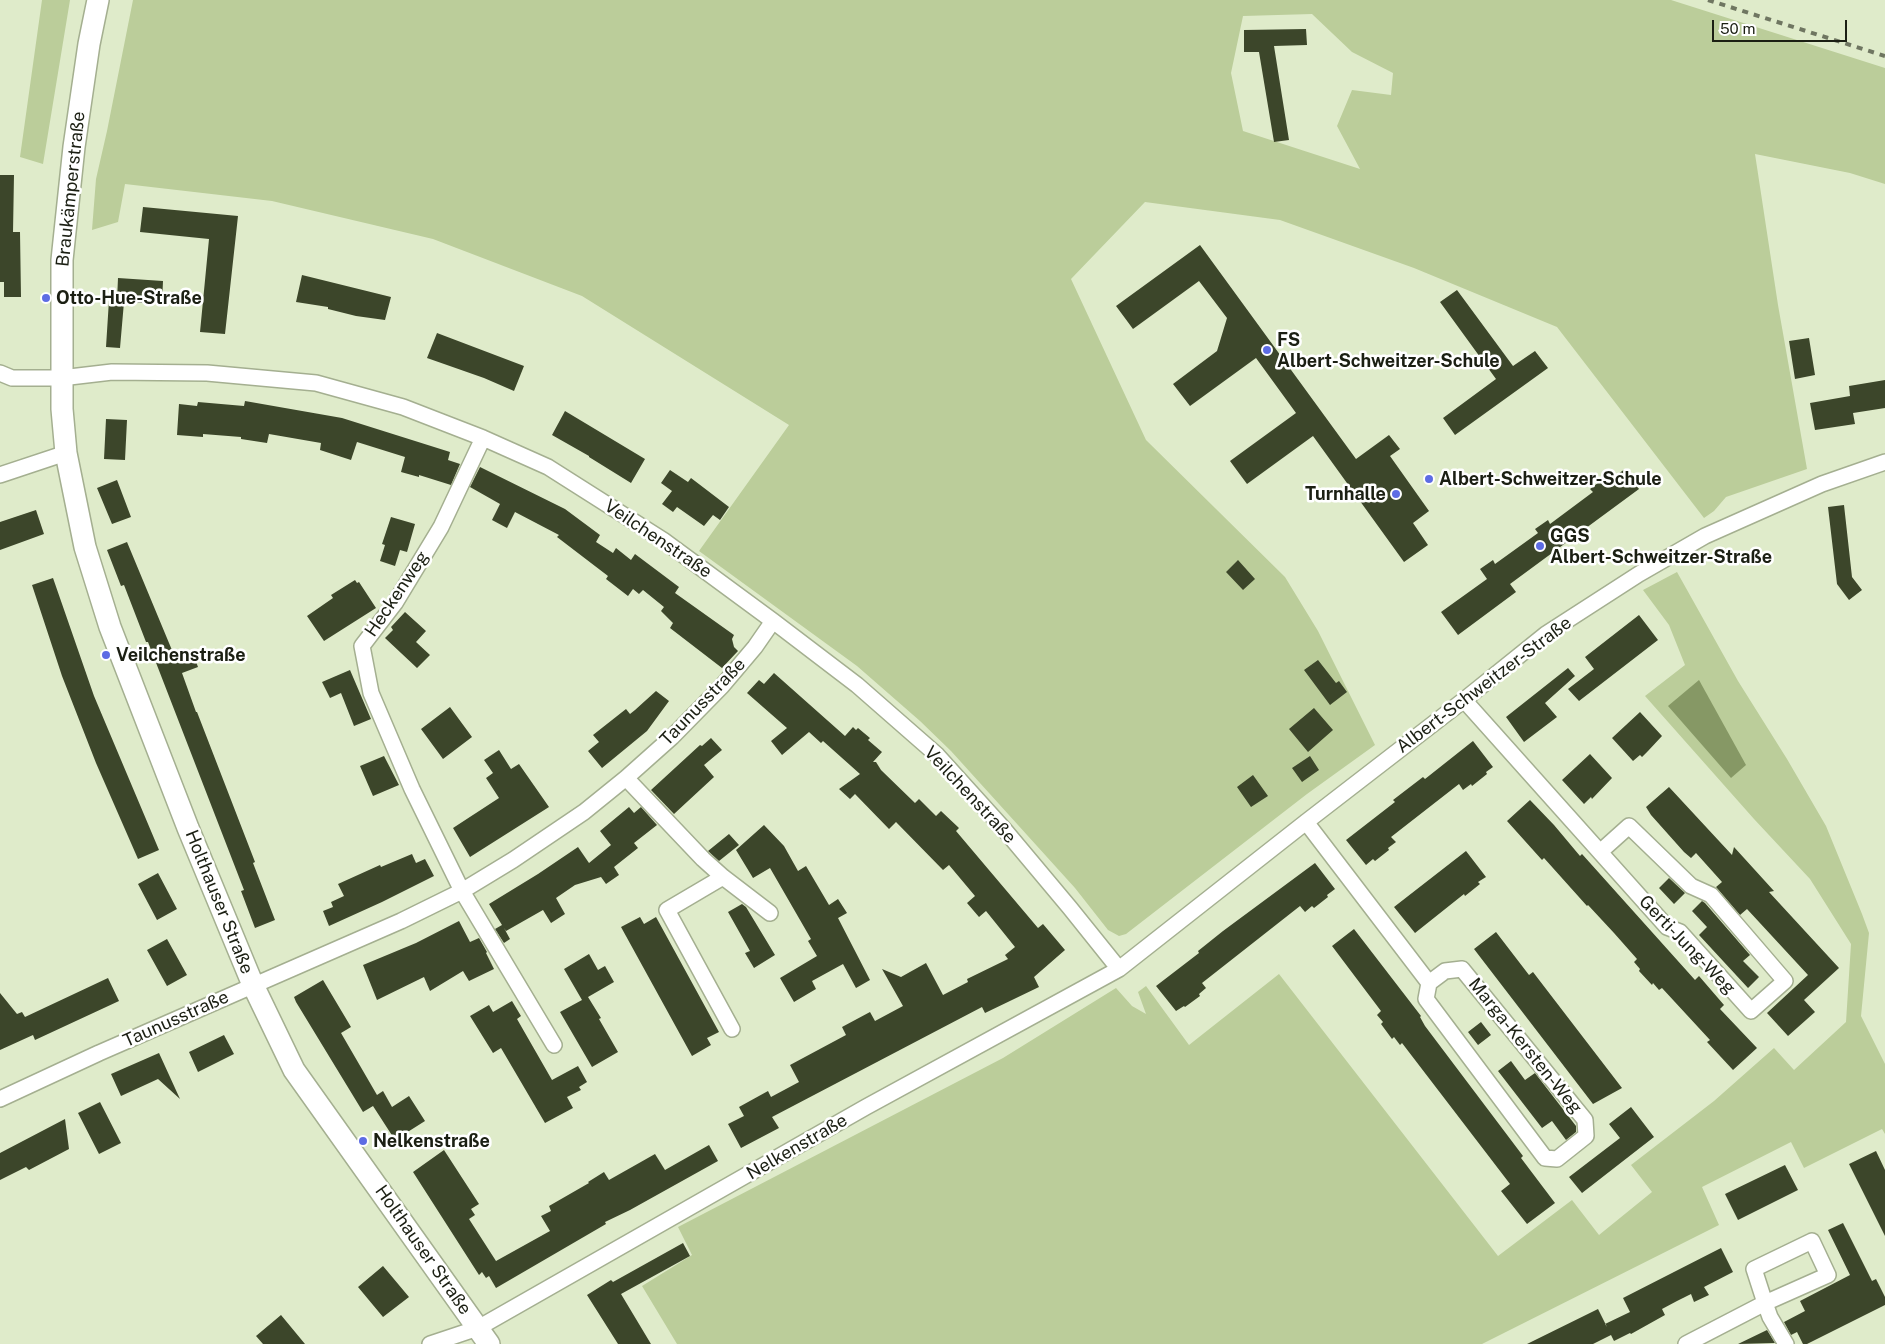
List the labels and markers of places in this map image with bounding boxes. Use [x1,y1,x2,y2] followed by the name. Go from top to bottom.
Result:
[56,287,202,309] place label: Otto-Hue-Straße
[40,292,52,304] marker: Otto-Hue-Straße
[1277,329,1500,372] place label: FS Albert-Schweitzer-Schule
[1261,344,1273,356] marker: FS Albert-Schweitzer-Schule
[1439,468,1662,490] place label: Albert-Schweitzer-Schule
[1423,473,1435,485] marker: Albert-Schweitzer-Schule
[1305,483,1386,505] place label: Turnhalle
[1390,488,1402,500] marker: Turnhalle
[1550,525,1772,568] place label: GGS Albert-Schweitzer-Straße
[1534,540,1546,552] marker: GGS Albert-Schweitzer-Straße
[116,644,246,666] place label: Veilchenstraße
[100,649,112,661] marker: Veilchenstraße
[373,1130,490,1152] place label: Nelkenstraße
[357,1135,369,1147] marker: Nelkenstraße

